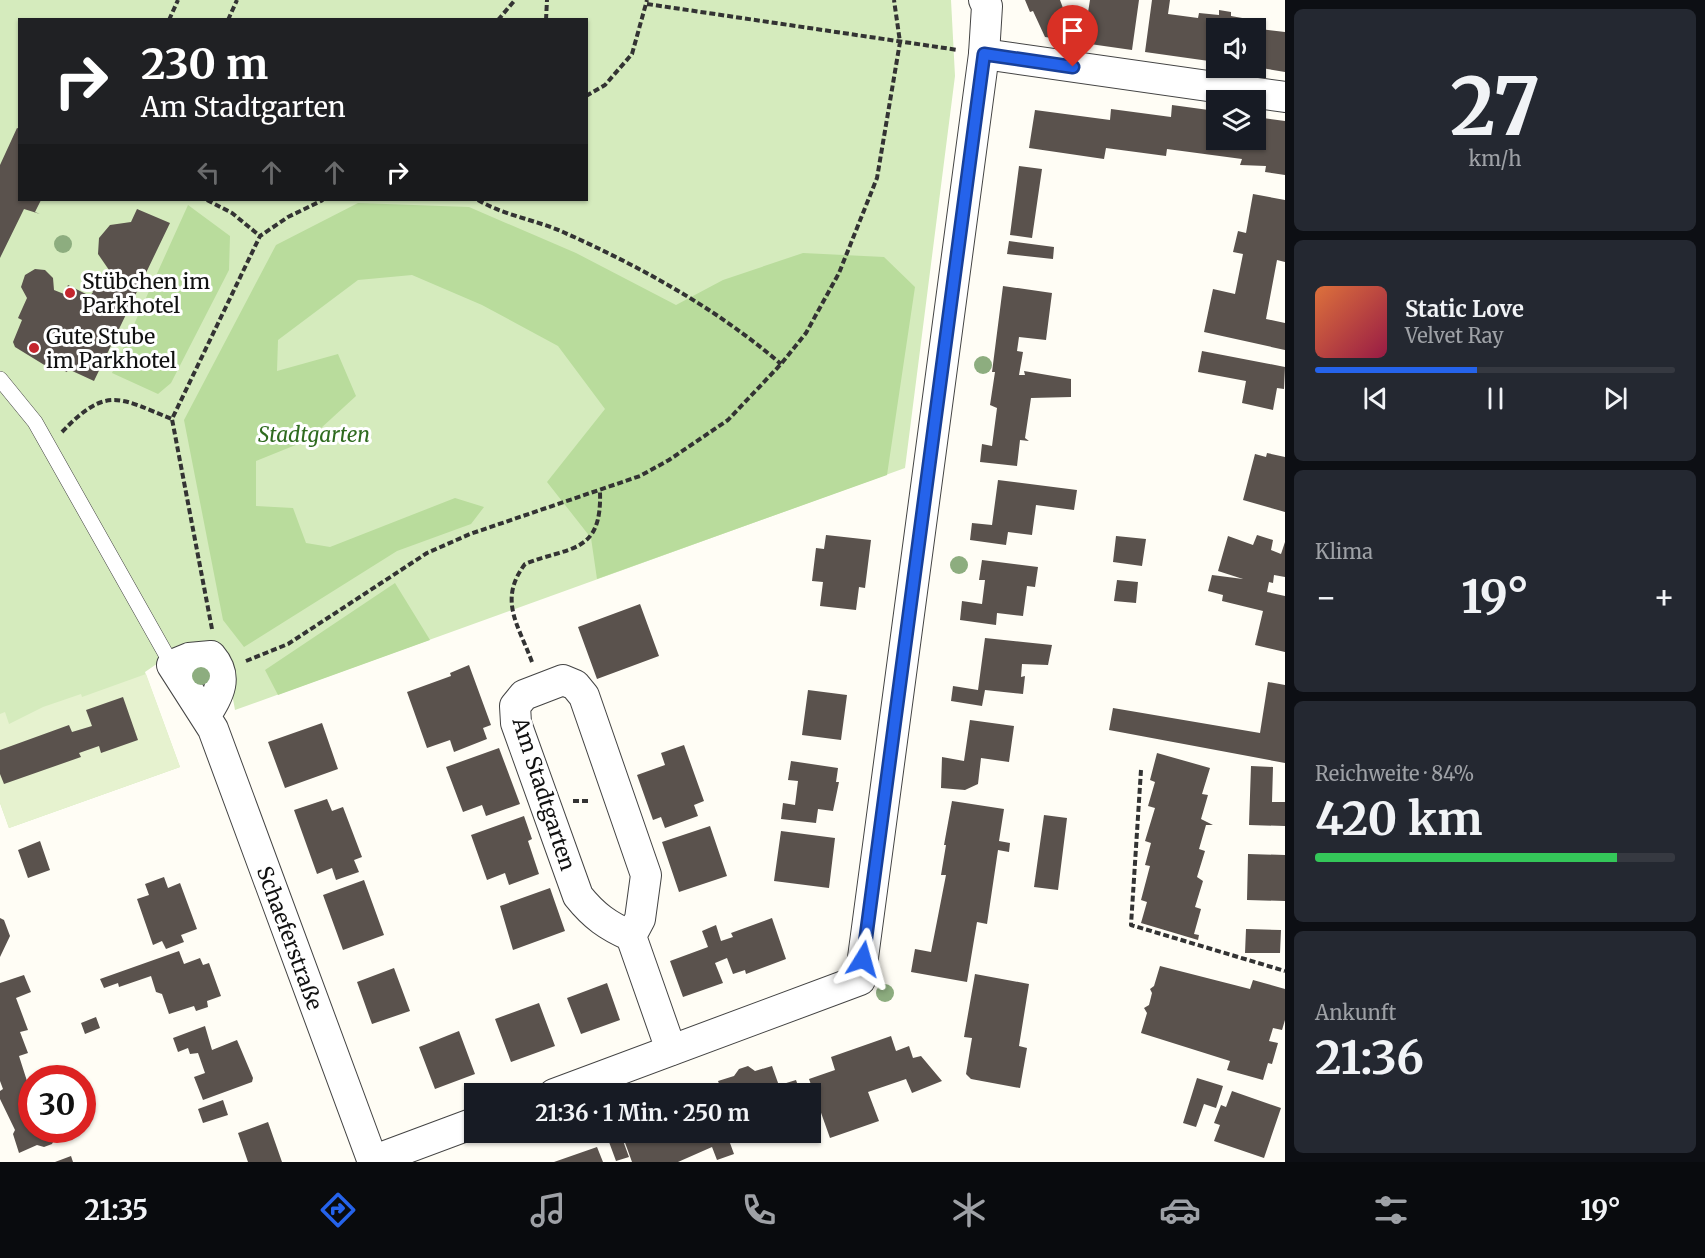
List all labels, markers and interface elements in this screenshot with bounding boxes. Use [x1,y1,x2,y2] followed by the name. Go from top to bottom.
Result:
[1047,5,1098,67] pin
[1056,14,1089,47] icon: arrive
[1206,18,1266,150] map controls
[1206,18,1266,78] button: sound
[141,38,268,90] text: 230 m
[42,42,120,120] icon: right
[1450,58,1540,156] text: 27
[141,90,346,124] text: Am Stadtgarten
[1206,90,1266,150] button: layers
[1469,146,1521,171] text: km/h
[192,156,225,189] icon: left
[255,156,288,189] icon: ahead
[318,156,351,189] icon: ahead
[381,156,414,189] icon: right
[82,268,210,319] place label: Stübchen im Parkhotel
[63,286,77,300] marker: Stübchen im Parkhotel
[1405,295,1524,323] text: Static Love
[46,323,177,374] place label: Gute Stube im Parkhotel
[1405,323,1504,348] text: Velvet Ray
[27,341,41,355] marker: Gute Stube im Parkhotel
[1359,382,1392,415] icon: previous
[1479,382,1512,415] icon: pause
[1599,382,1632,415] icon: next
[258,421,370,448] park label: Stadtgarten
[1315,539,1373,564] text: Klima
[1461,569,1529,625] text: 19°
[1315,577,1337,618] text: −
[1653,577,1675,618] text: +
[506,713,581,874] street label: Am Stadtgarten
[1315,761,1474,786] text: Reichweite · 84%
[1315,791,1482,847] text: 420 km
[251,862,329,1014] street label: Schaeferstraße
[831,927,895,991] position arrow
[1315,1000,1396,1025] text: Ankunft
[1315,1030,1424,1086] text: 21:36
[18,1065,96,1143] speed limit sign: 30
[535,1099,750,1127] text: 21:36 · 1 Min. · 250 m
[317,1189,359,1231] icon: directions
[527,1189,569,1231] icon: music
[738,1189,780,1231] icon: phone
[948,1189,990,1231] icon: climate
[1159,1189,1201,1231] icon: car
[1370,1189,1412,1231] icon: filters
[84,1193,148,1227] text: 21:35
[1580,1193,1621,1227] text: 19°

